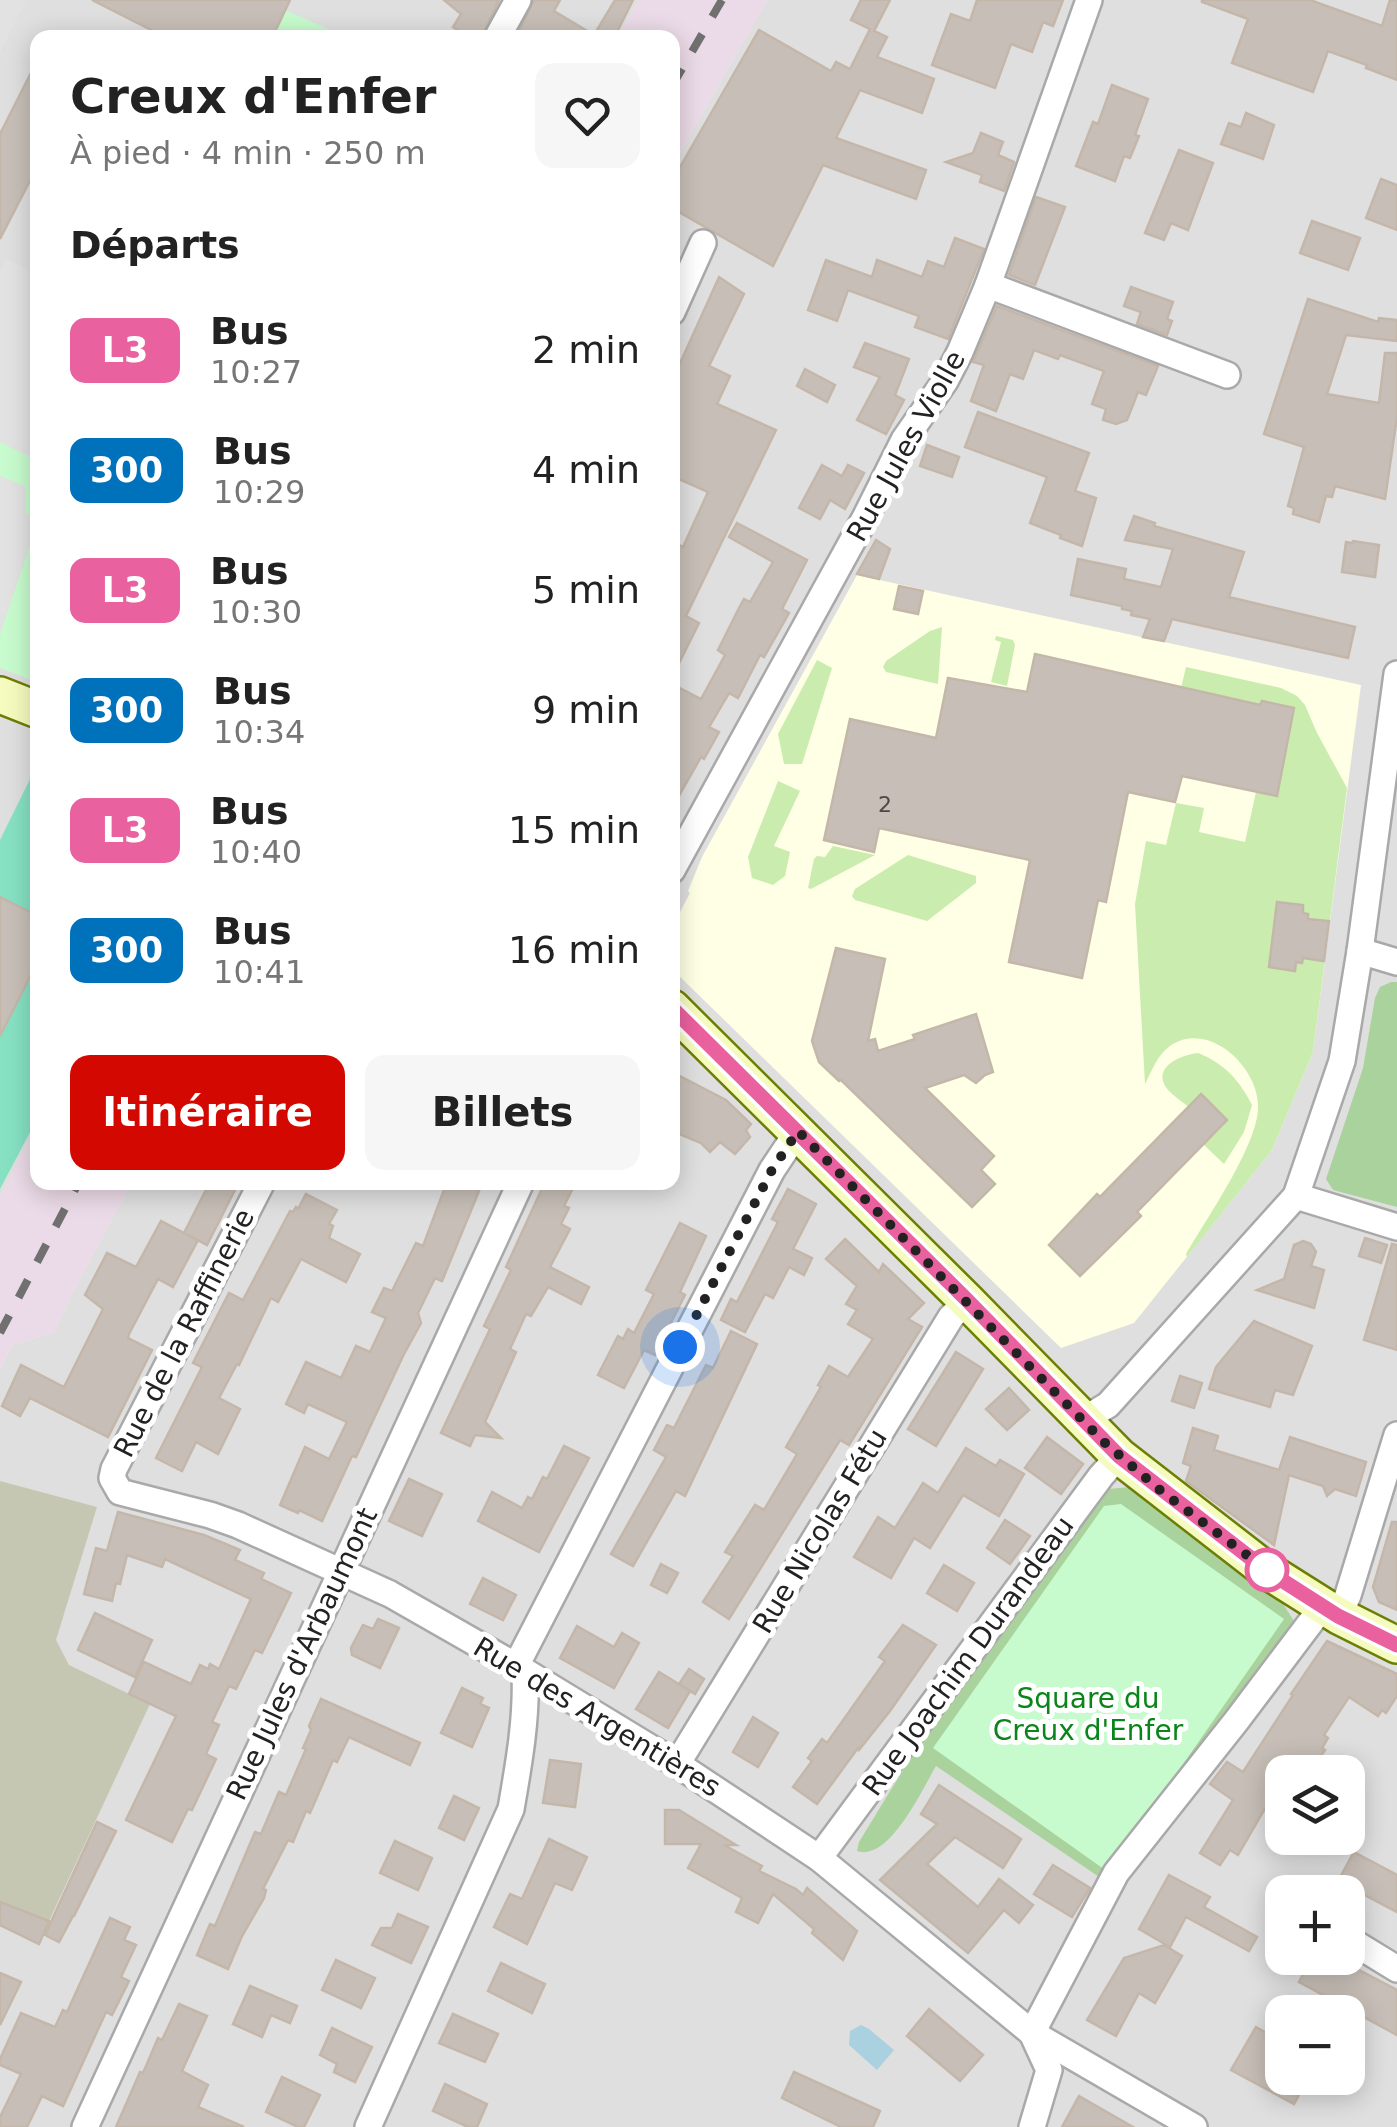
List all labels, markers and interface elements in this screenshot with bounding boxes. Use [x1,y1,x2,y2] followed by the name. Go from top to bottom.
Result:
[535,63,640,168] button: heart
[70,68,436,124] text: Creux d'Enfer
[70,134,426,172] text: À pied · 4 min · 250 m
[70,223,240,267] text: Départs
[210,309,289,353] text: Bus
[532,328,640,372] text: 2 min
[102,330,148,370] text: L3
[840,345,972,547] street label: Rue Jules Violle
[210,353,302,391] text: 10:27
[213,429,292,473] text: Bus
[532,448,640,492] text: 4 min
[90,450,163,490] text: 300
[213,473,305,511] text: 10:29
[210,549,289,593] text: Bus
[532,568,640,612] text: 5 min
[102,570,148,610] text: L3
[210,593,302,631] text: 10:30
[213,669,292,713] text: Bus
[532,688,640,732] text: 9 min
[90,690,163,730] text: 300
[213,713,305,751] text: 10:34
[210,789,289,833] text: Bus
[878,792,892,817] house number: 2
[508,808,640,852] text: 15 min
[102,810,148,850] text: L3
[210,833,302,871] text: 10:40
[213,909,292,953] text: Bus
[508,928,640,972] text: 16 min
[90,930,163,970] text: 300
[213,953,305,991] text: 10:41
[70,1055,345,1170] button: Itinéraire
[365,1055,640,1170] button: Billets
[107,1203,261,1463] street label: Rue de la Raffinerie
[655,1322,705,1372] your location
[746,1423,894,1639] street label: Rue Nicolas Fétu
[220,1503,384,1805] street label: Rue Jules d'Arbaumont
[856,1510,1080,1802] street label: Rue Joachim Durandeau
[1246,1549,1288,1591] unlabelled marker
[468,1630,726,1804] street label: Rue des Argentières
[993,1682,1184,1747] park label: Square du Creux d'Enfer
[1265,1755,1365,2095] map controls
[1265,1755,1365,1855] button: layers
[1265,1875,1365,1975] button: +
[1265,1995,1365,2095] button: −

